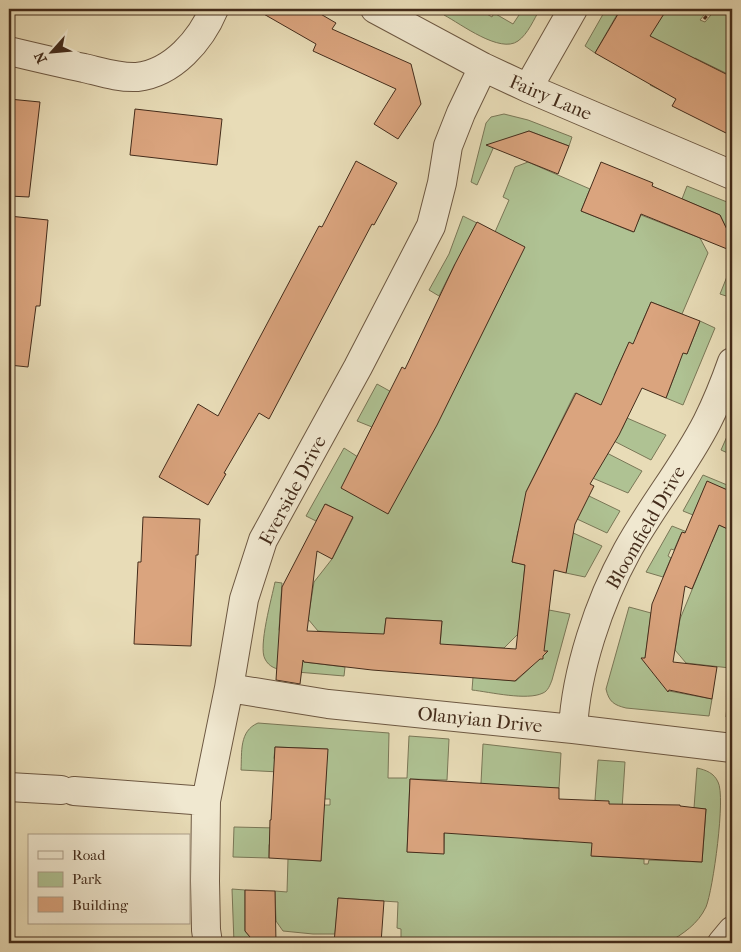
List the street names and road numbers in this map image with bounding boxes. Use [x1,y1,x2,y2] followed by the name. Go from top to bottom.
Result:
[506,71,595,125] street label: Fairy Lane
[255,432,331,549] street label: Everside Drive
[602,462,690,593] street label: Bloomfield Drive
[416,702,543,737] street label: Olanyian Drive

